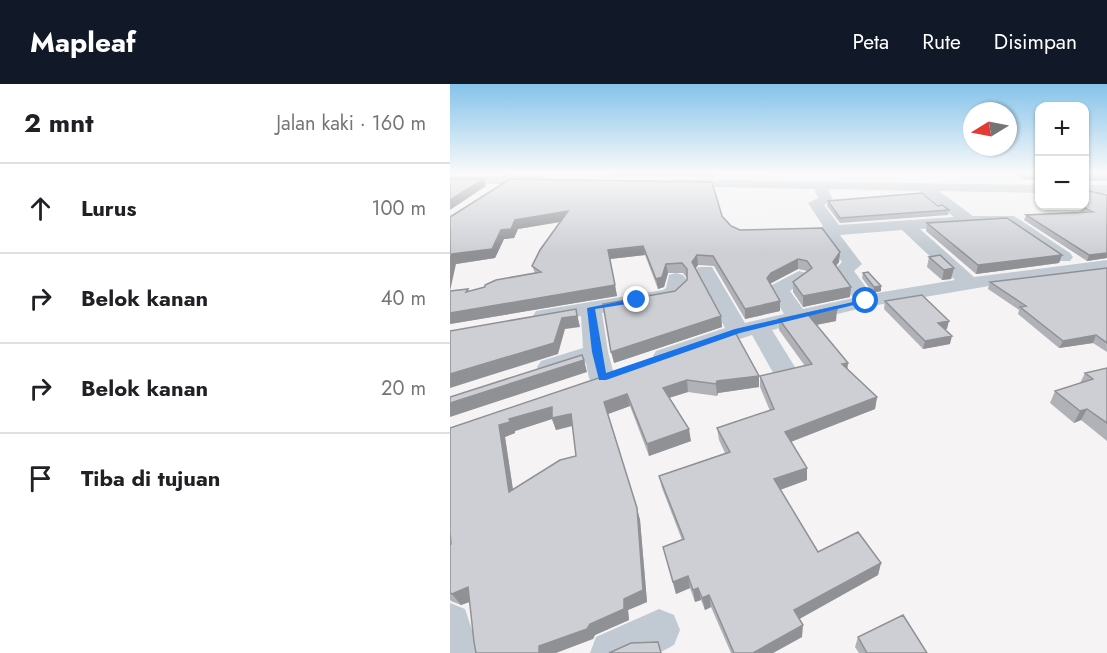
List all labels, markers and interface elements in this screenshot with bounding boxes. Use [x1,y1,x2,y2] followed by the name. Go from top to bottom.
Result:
[30,22,136,63] text: Mapleaf
[852,27,889,57] text: Peta
[922,27,961,57] text: Rute
[994,27,1077,57] text: Disimpan
[963,102,1017,156] north arrow
[1035,102,1089,210] map controls
[1035,102,1089,156] button: +
[24,104,93,142] text: 2 mnt
[276,109,426,138] text: Jalan kaki · 160 m
[1035,156,1089,210] button: −
[24,192,57,225] icon: ahead
[81,192,137,224] text: Lurus
[371,194,426,223] text: 100 m
[24,282,57,315] icon: right
[81,282,208,314] text: Belok kanan
[381,284,426,313] text: 40 m
[623,286,649,312] route end
[852,287,878,313] route start
[24,372,57,405] icon: right
[81,372,208,404] text: Belok kanan
[381,374,426,403] text: 20 m
[24,462,57,495] icon: arrive
[81,462,220,494] text: Tiba di tujuan

